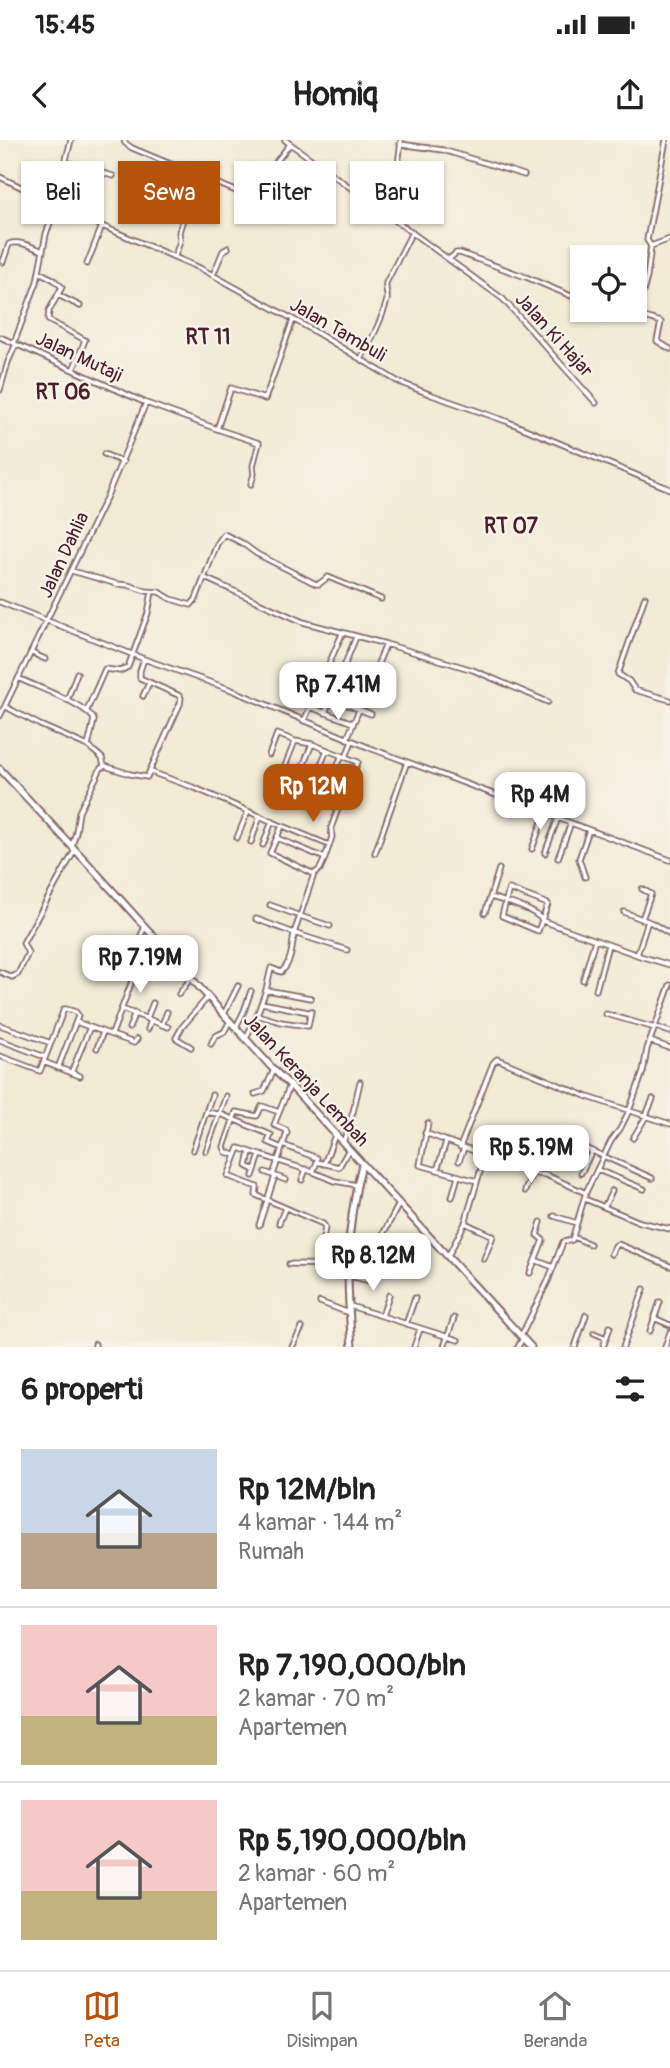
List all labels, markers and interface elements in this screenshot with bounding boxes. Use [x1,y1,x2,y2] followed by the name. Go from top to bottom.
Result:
[35,9,95,41] text: 15:45
[292,75,378,115] text: Homiq
[21,76,59,114] icon: back
[611,76,649,114] icon: share
[21,161,104,224] chip: Beli
[118,161,220,224] chip: Sewa
[234,161,336,224] chip: Filter
[350,161,444,224] chip: Baru
[570,245,647,322] map controls
[570,245,647,322] button: locate
[510,288,598,382] street label: Jalan Ki Hajar
[285,293,391,367] street label: Jalan Tambuli
[186,324,230,351] district label: RT 11
[32,326,126,388] street label: Jalan Mutaji
[36,379,90,406] district label: RT 06
[34,508,94,602] street label: Jalan Dahlia
[484,513,539,540] district label: RT 07
[266,662,410,722] pin: Rp 7.41M
[295,670,381,699] text: Rp 7.41M
[256,764,370,824] pin: Rp 12M
[279,772,347,801] text: Rp 12M
[491,772,589,832] pin: Rp 4M
[510,780,570,809] text: Rp 4M
[68,936,212,995] pin: Rp 7.19M
[98,943,182,972] text: Rp 7.19M
[238,1008,374,1152] street label: Jalan Keranja Lembah
[459,1126,603,1185] pin: Rp 5.19M
[489,1133,573,1162] text: Rp 5.19M
[301,1234,445,1293] pin: Rp 8.12M
[331,1241,415,1270] text: Rp 8.12M
[611,1370,649,1408] icon: filters
[21,1371,143,1408] text: 6 properti
[238,1471,376,1508] text: Rp 12M/bln
[77,1477,161,1561] icon: home
[238,1508,402,1537] text: 4 kamar · 144 m²
[238,1537,304,1566] text: Rumah
[238,1647,466,1684] text: Rp 7,190,000/bln
[77,1653,161,1737] icon: home
[238,1684,394,1713] text: 2 kamar · 70 m²
[238,1713,347,1742] text: Apartemen
[238,1822,466,1859] text: Rp 5,190,000/bln
[77,1828,161,1912] icon: home
[238,1859,395,1888] text: 2 kamar · 60 m²
[238,1888,347,1917] text: Apartemen
[83,1987,121,2053] tab: Peta
[286,1987,358,2053] tab: Disimpan
[523,1987,587,2053] tab: Beranda

